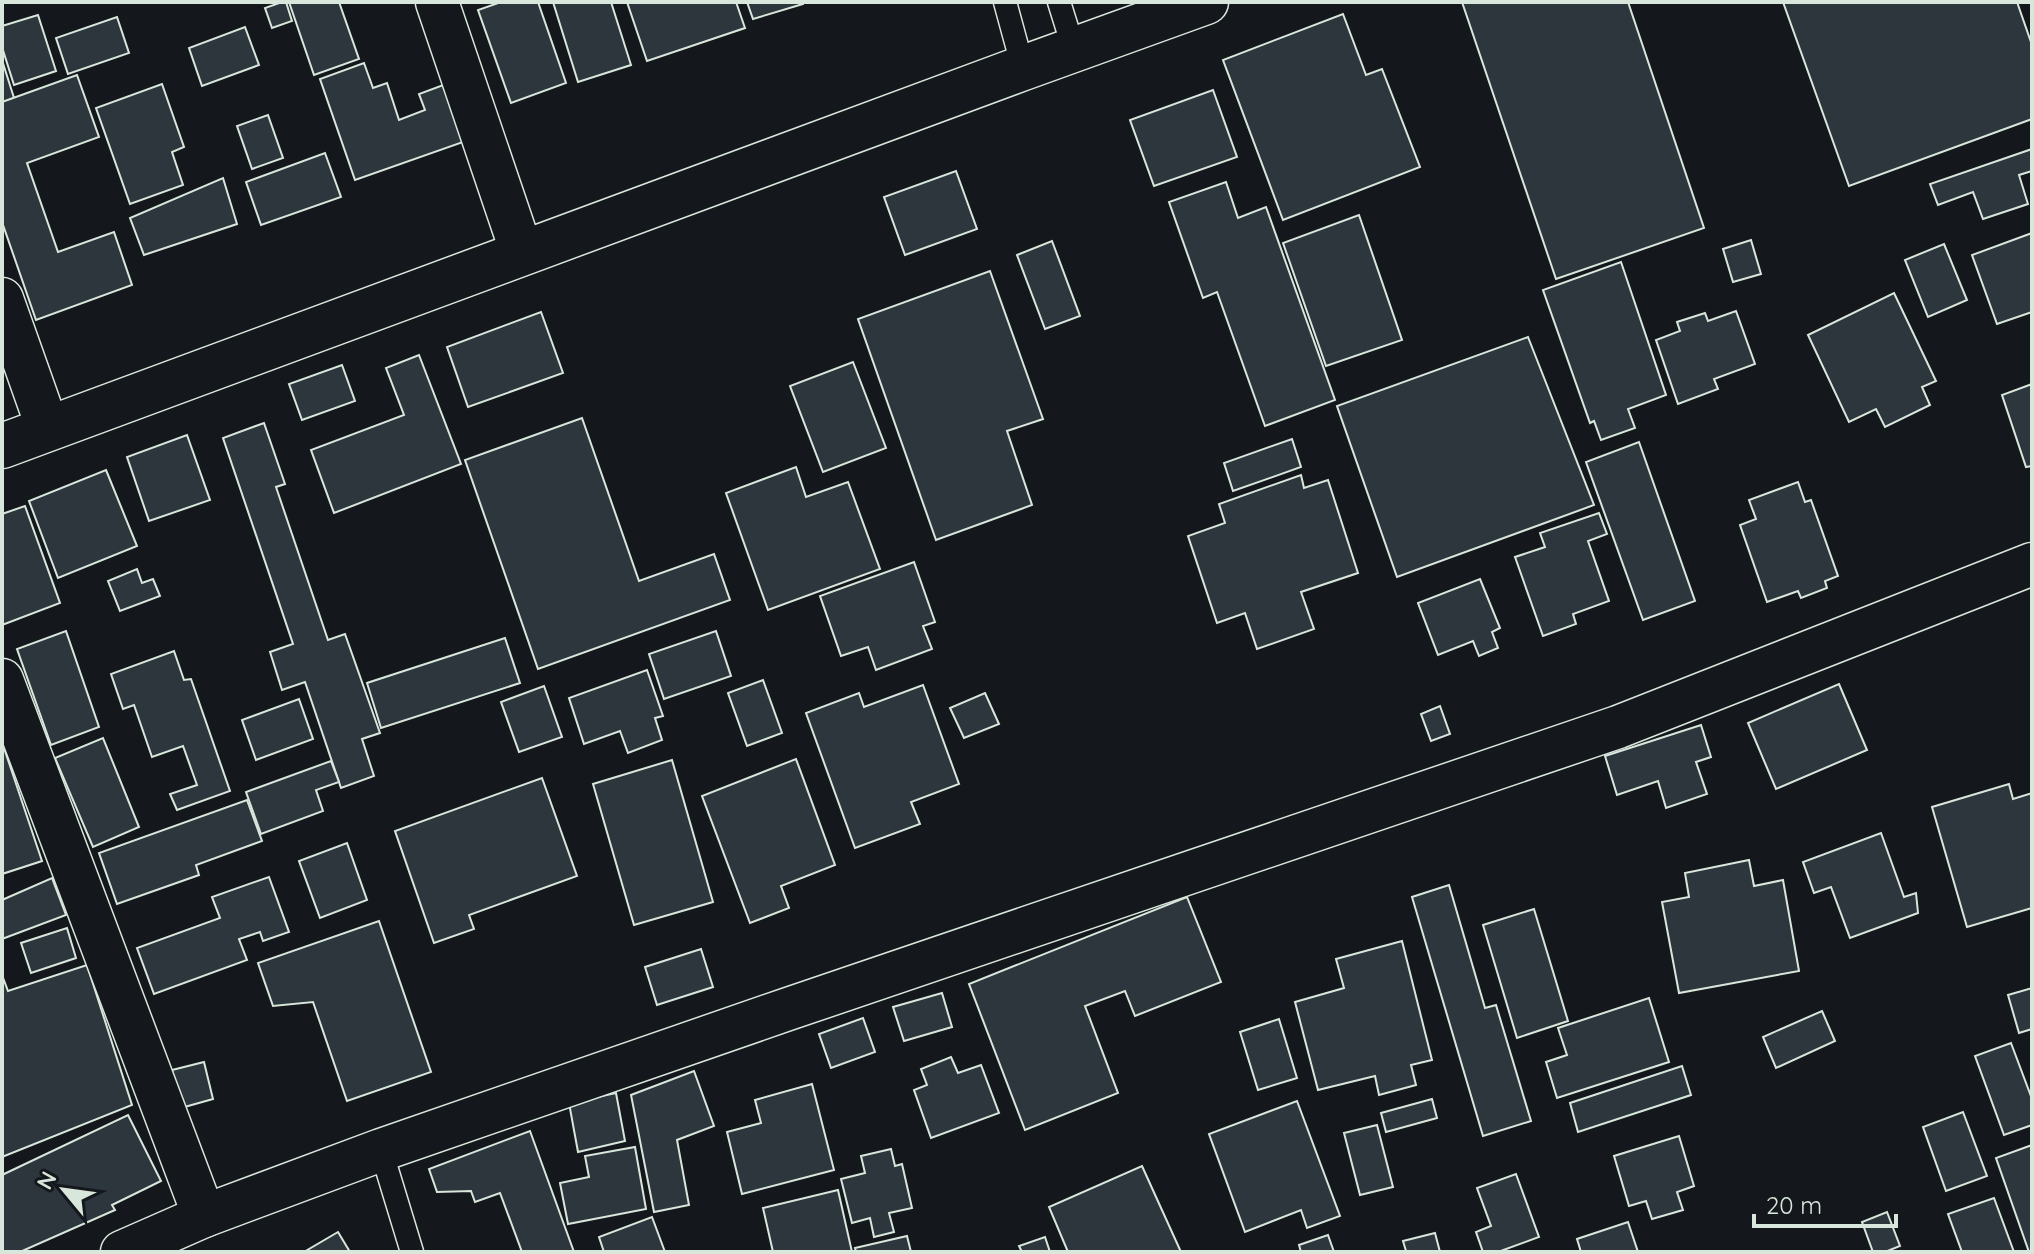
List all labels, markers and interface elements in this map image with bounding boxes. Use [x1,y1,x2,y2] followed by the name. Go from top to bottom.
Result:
[24,1150,104,1230] north arrow
[30,1166,63,1194] text: N
[1754,1178,1896,1228] scale bar
[1766,1190,1822,1220] text: 20 m

